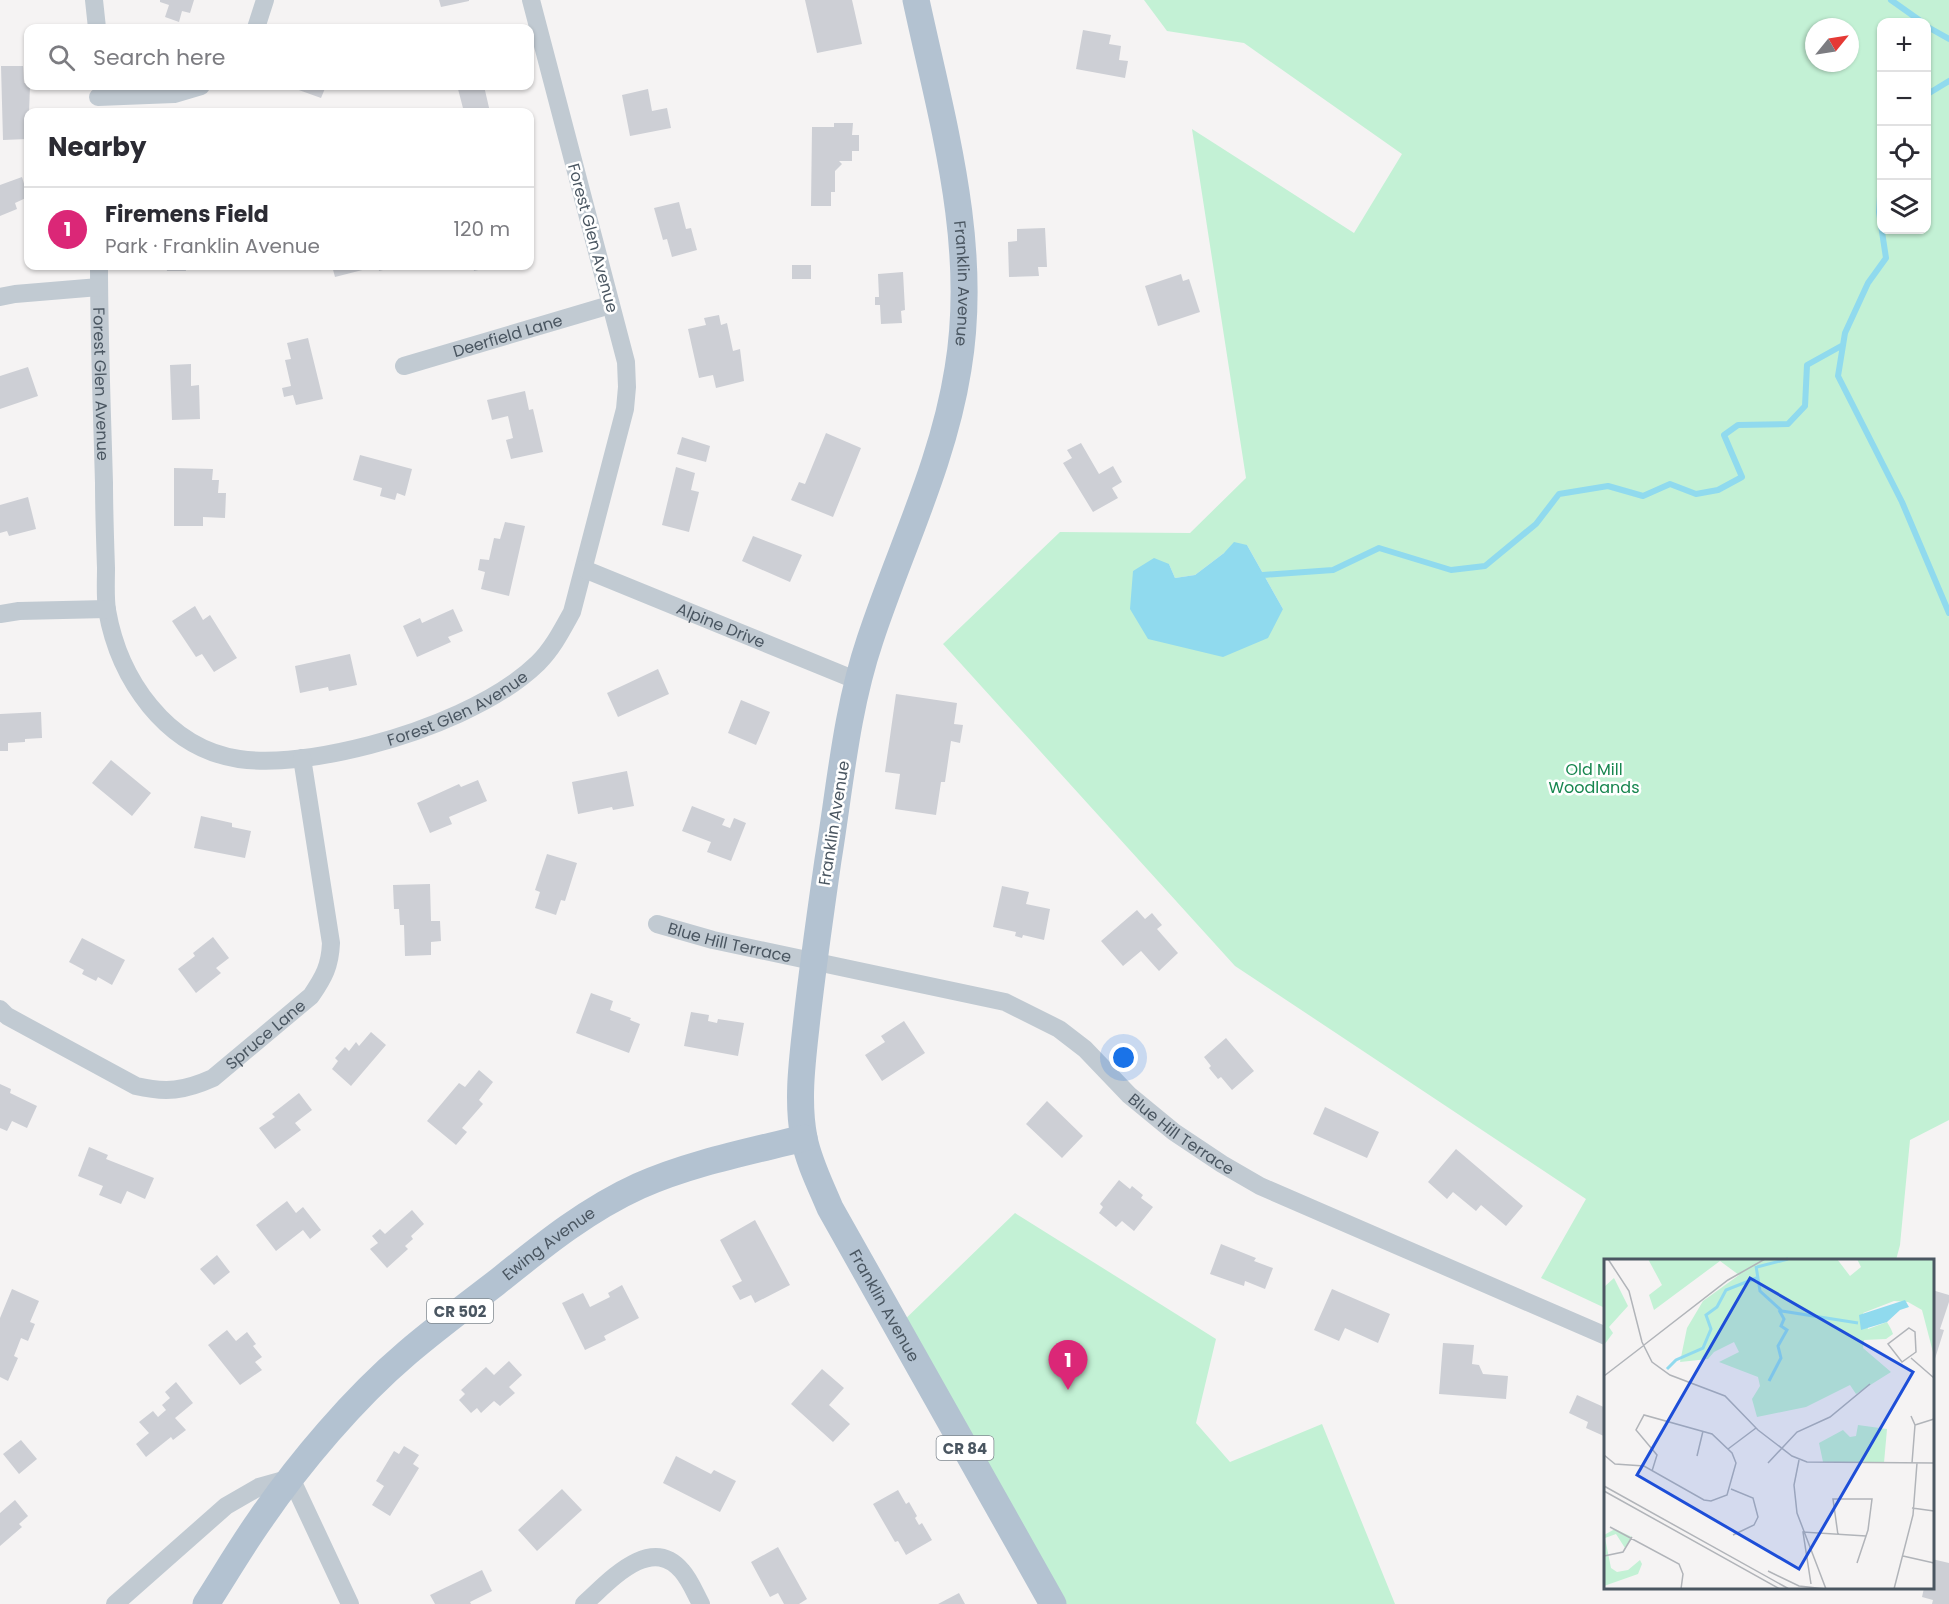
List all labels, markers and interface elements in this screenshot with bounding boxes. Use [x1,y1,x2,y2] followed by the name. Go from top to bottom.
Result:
[1805,18,1859,72] north arrow
[1877,18,1931,234] map controls
[1877,18,1931,72] button: +
[24,24,534,90] search box
[45,41,78,74] icon: search
[93,42,226,73] text: Search here
[1877,72,1931,126] button: −
[1877,126,1931,180] button: locate
[48,129,146,165] text: Nearby
[562,161,624,315] street label: Forest Glen Avenue
[1877,180,1931,234] button: layers
[105,199,269,230] text: Firemens Field
[64,215,71,243] text: 1
[454,215,510,243] text: 120 m
[948,219,976,348] street label: Franklin Avenue
[105,232,320,260] text: Park · Franklin Avenue
[88,307,115,461] street label: Forest Glen Avenue
[450,308,565,362] street label: Deerfield Lane
[673,597,769,653] street label: Alpine Drive
[384,665,532,751] street label: Forest Glen Avenue
[1548,758,1640,799] park label: Old Mill Woodlands
[813,759,855,887] street label: Franklin Avenue
[665,916,794,968] street label: Blue Hill Terrace
[220,994,310,1075] street label: Spruce Lane
[1109,1043,1138,1072] your location
[1123,1088,1239,1180] street label: Blue Hill Terrace
[497,1201,599,1285] street label: Ewing Avenue
[844,1245,926,1366] street label: Franklin Avenue
[1604,1259,1934,1589] inset map
[427,1299,493,1323] road number: CR 502
[1048,1340,1088,1390] pin: 1
[936,1436,994,1460] road number: CR 84

